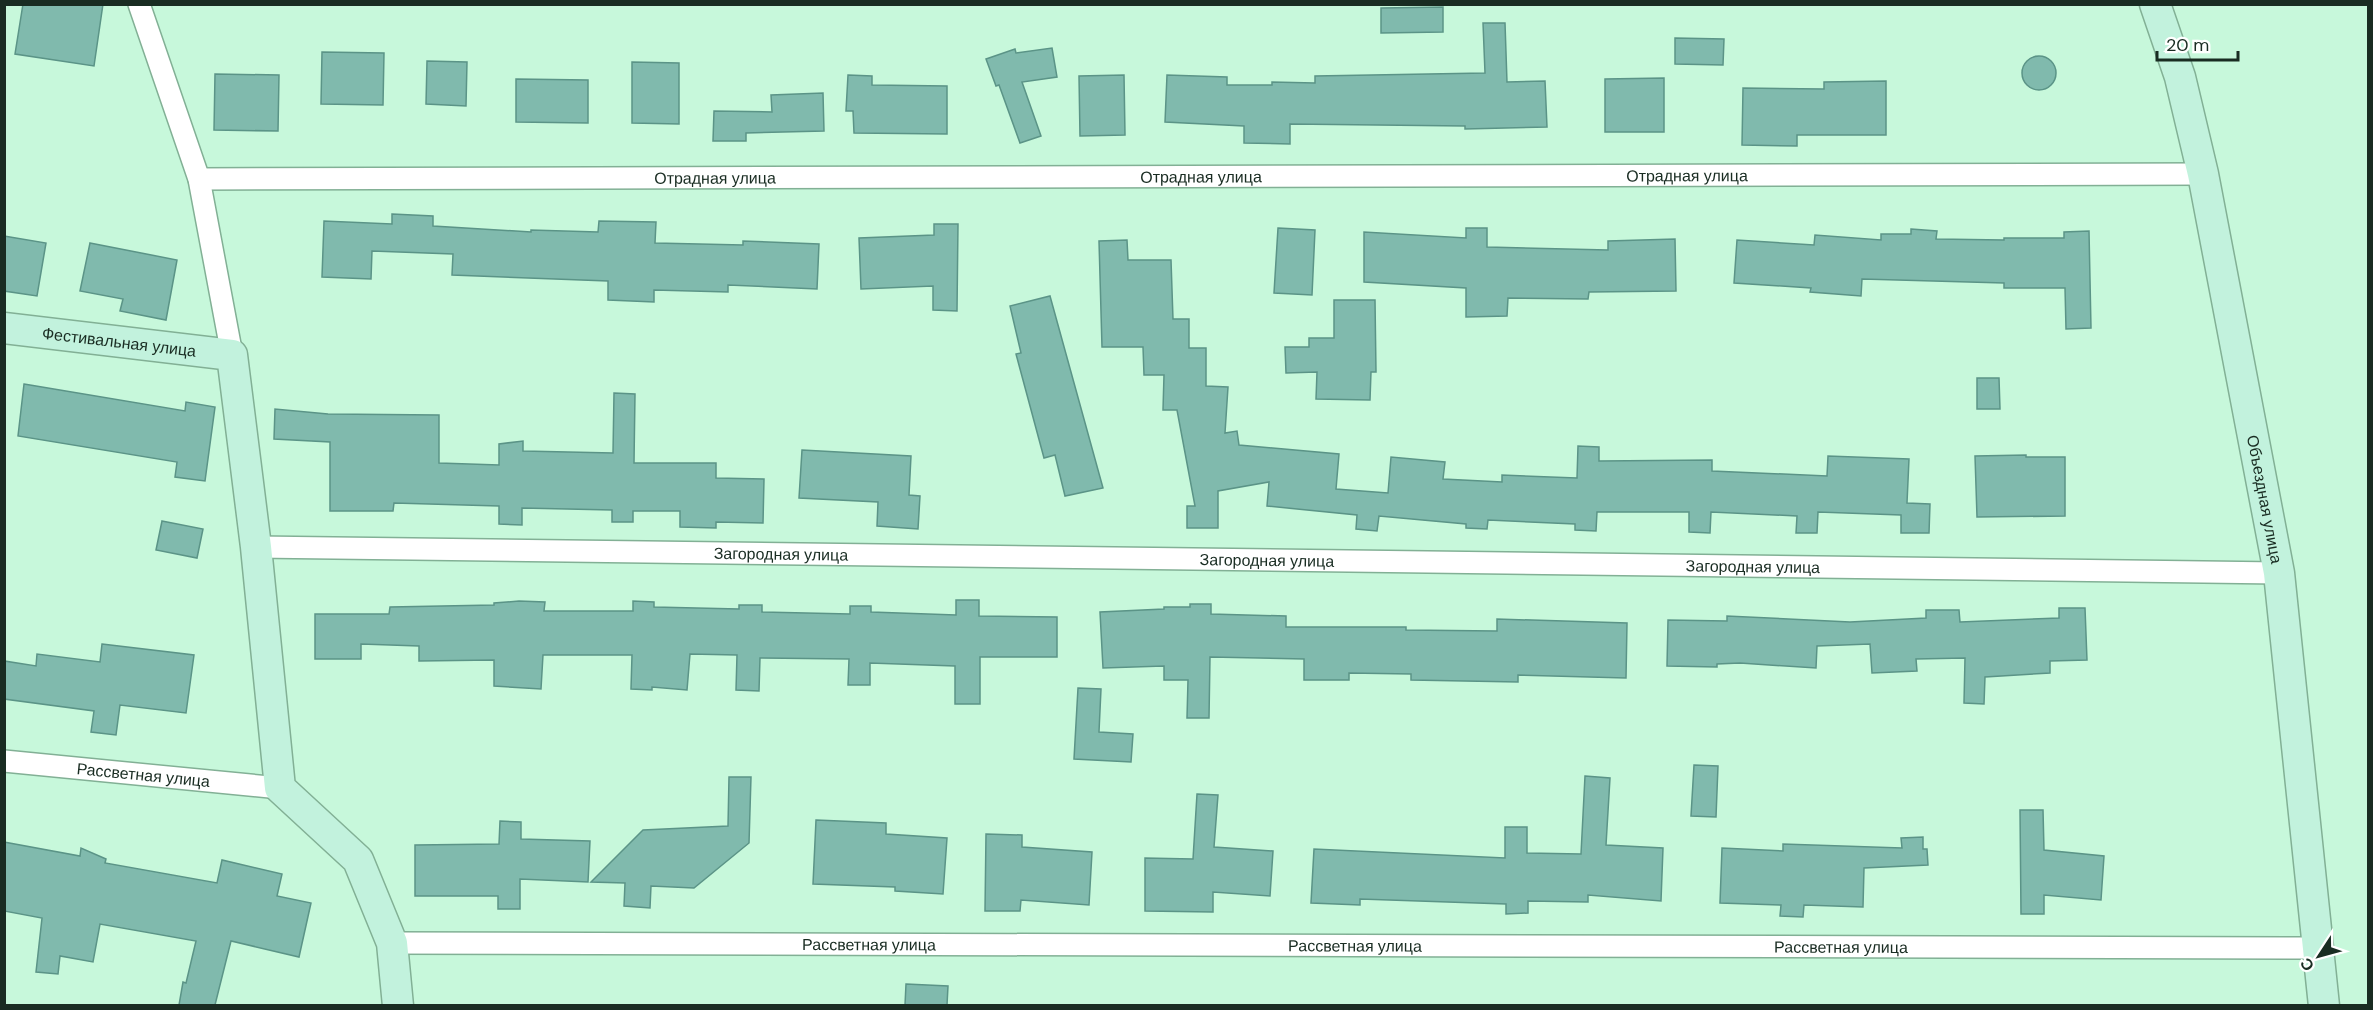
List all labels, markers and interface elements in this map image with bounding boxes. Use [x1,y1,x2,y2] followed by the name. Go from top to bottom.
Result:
[2157,24,2238,62] scale bar
[2166,33,2209,57] text: 20 m
[1626,165,1748,186] street label: Отрадная улица
[1140,166,1262,188] street label: Отрадная улица
[654,168,776,189] street label: Отрадная улица
[41,323,197,362] street label: Фестивальная улица
[2242,433,2287,566] street label: Объездная улица
[714,543,848,566] street label: Загородная улица
[1200,549,1334,572] street label: Загородная улица
[1686,555,1820,578] street label: Загородная улица
[76,758,211,792] street label: Рассветная улица
[2289,926,2349,986] north arrow
[802,934,936,955] street label: Рассветная улица
[1288,935,1422,957] street label: Рассветная улица
[1774,937,1908,958] street label: Рассветная улица
[2295,953,2319,975] text: С

